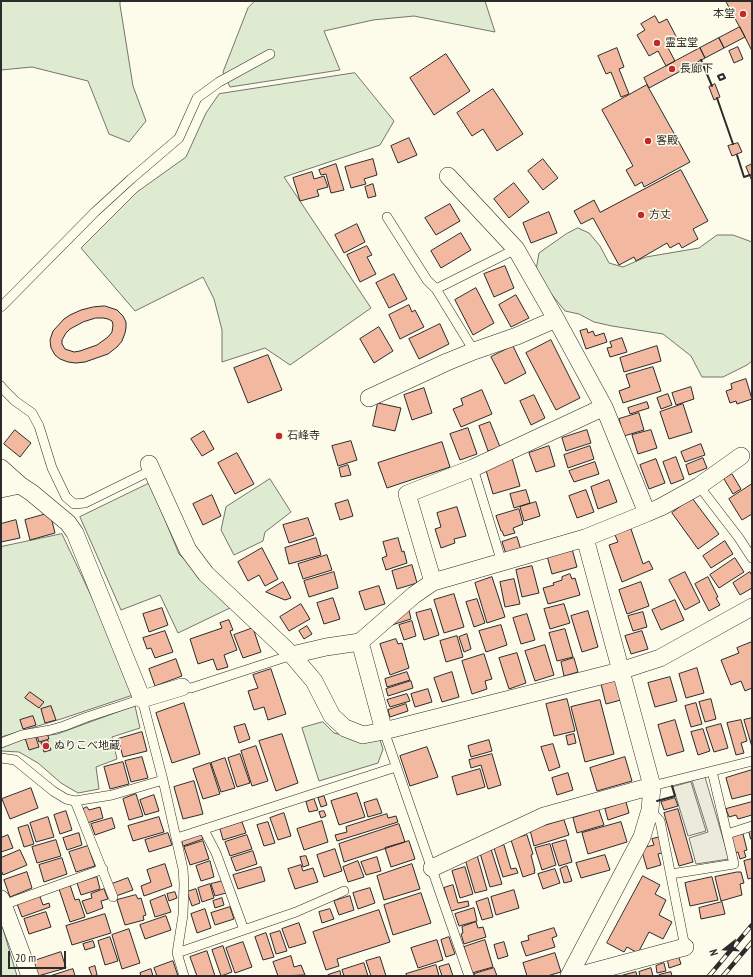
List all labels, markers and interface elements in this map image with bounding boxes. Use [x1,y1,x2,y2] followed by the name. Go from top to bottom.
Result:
[713,7,735,21] place label: 本堂
[738,9,748,19] marker: 本堂
[665,36,698,50] place label: 霊宝堂
[652,38,662,48] marker: 霊宝堂
[680,62,713,76] place label: 長廊下
[667,64,677,74] marker: 長廊下
[656,134,678,148] place label: 客殿
[643,136,653,146] marker: 客殿
[649,208,671,222] place label: 方丈
[636,210,646,220] marker: 方丈
[287,429,320,443] place label: 石峰寺
[274,431,284,441] marker: 石峰寺
[54,739,120,753] place label: ぬりこべ地蔵
[41,741,51,751] marker: ぬりこべ地蔵
[705,929,745,969] north arrow
[10,943,68,969] scale bar
[706,948,721,957] text: N
[15,950,36,965] text: 20 m

